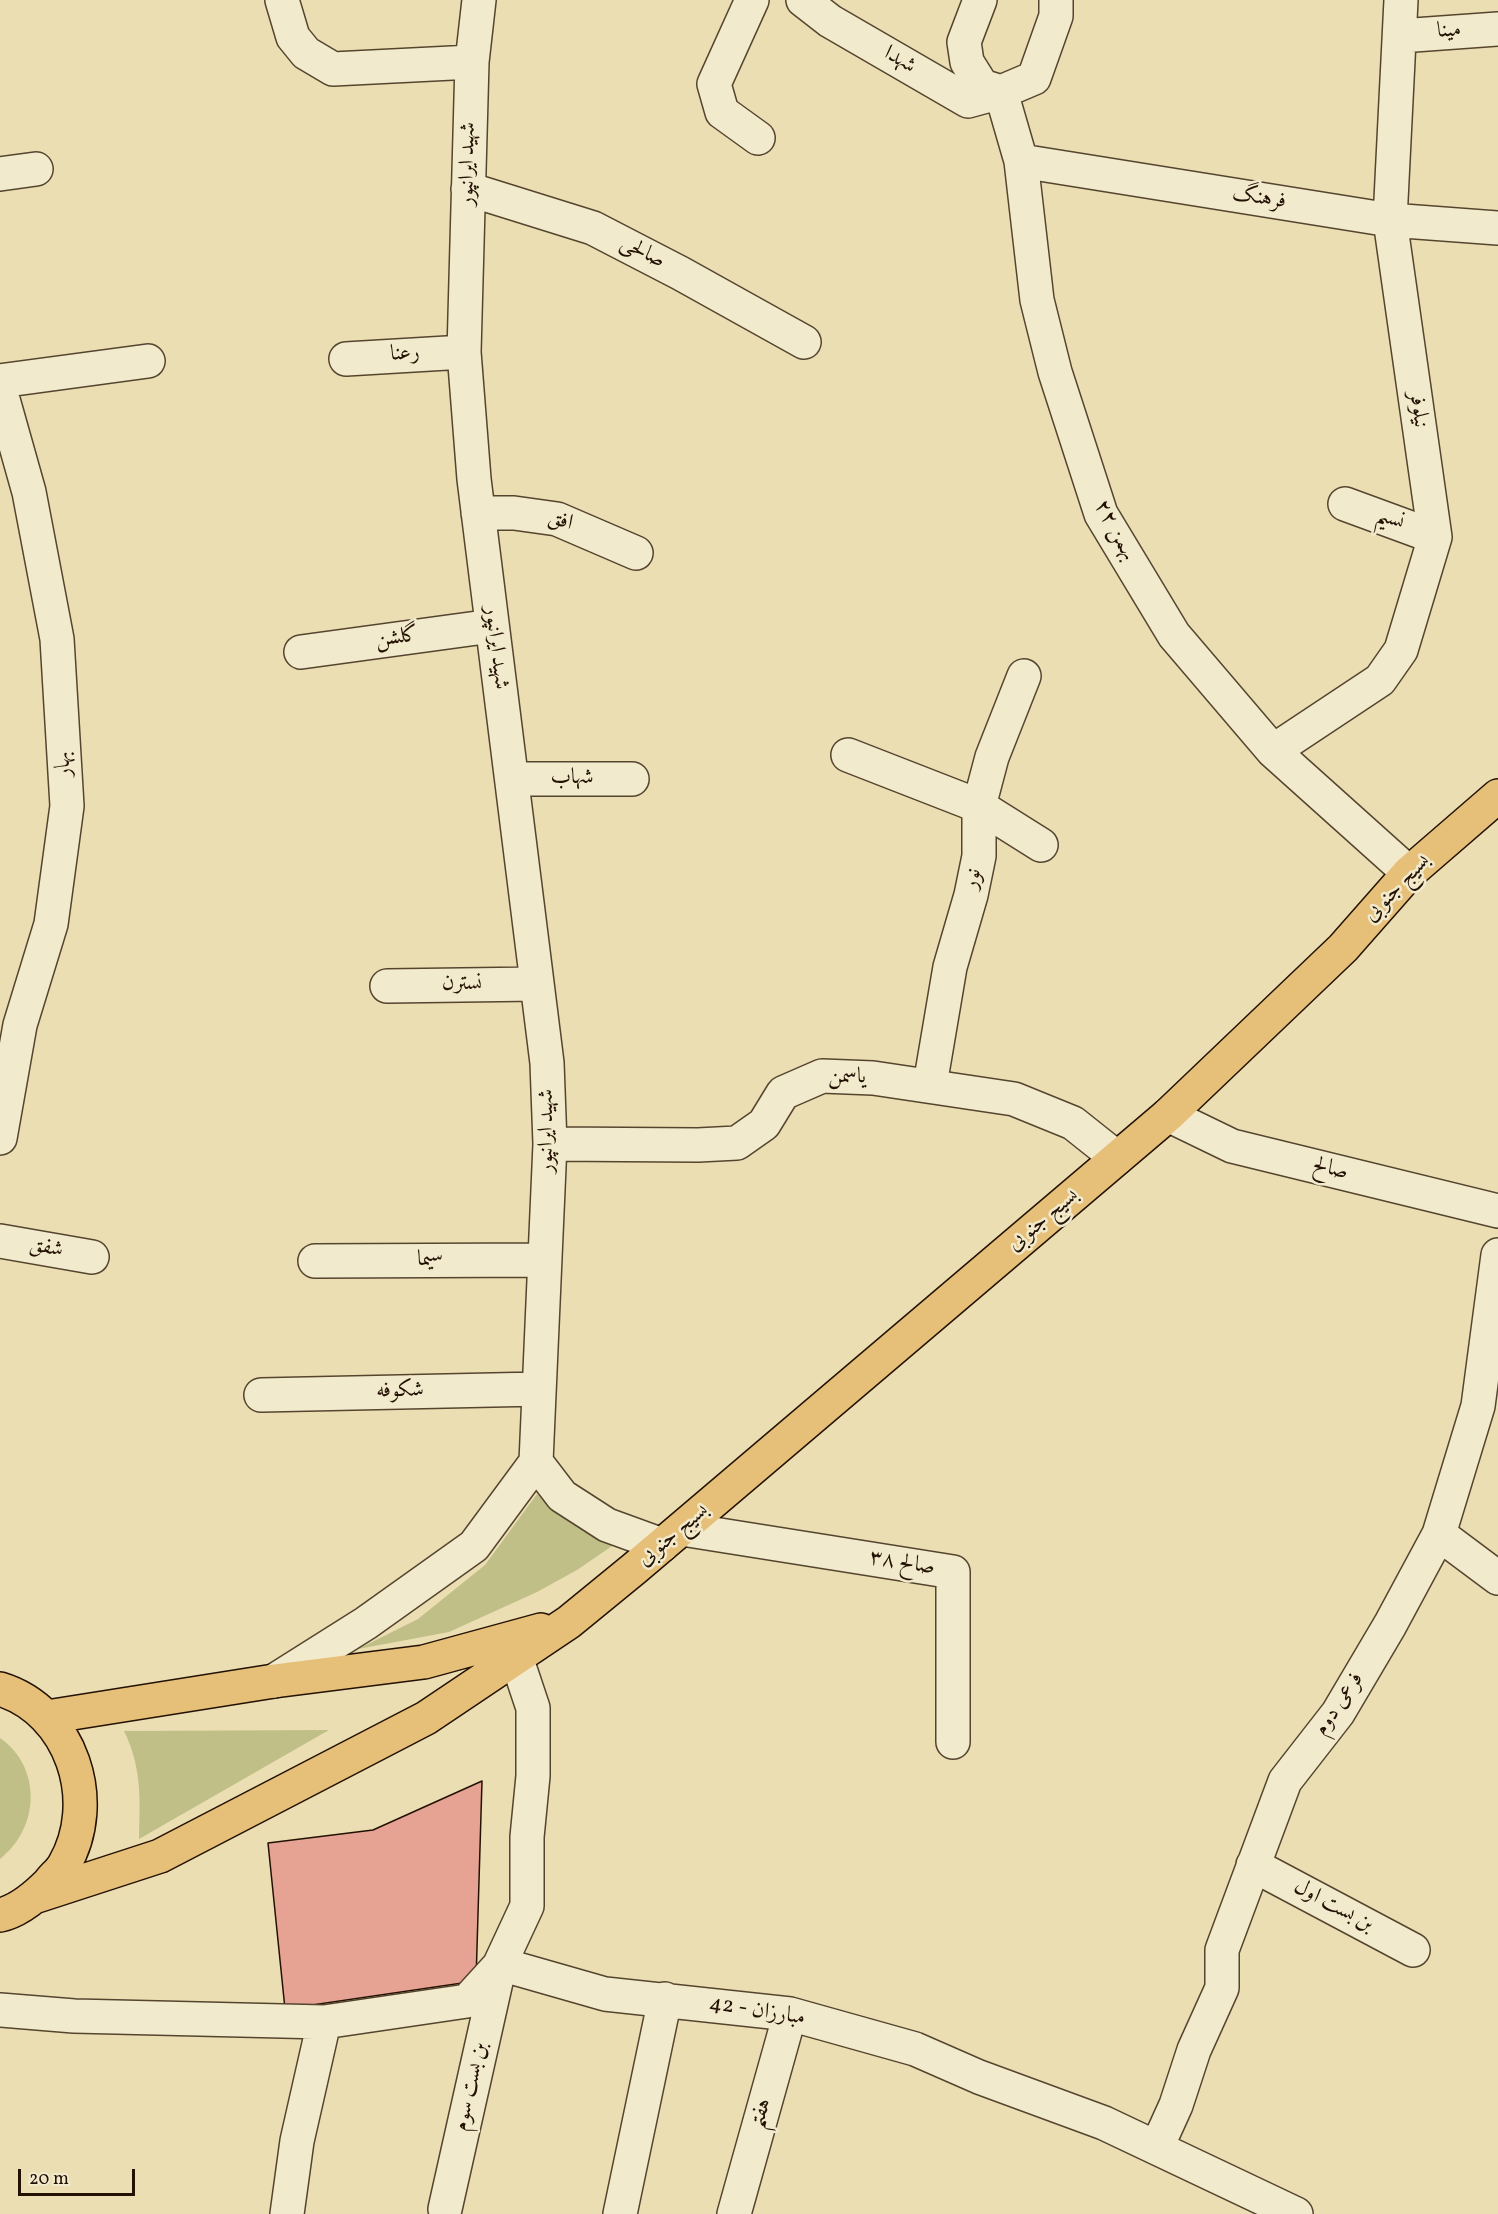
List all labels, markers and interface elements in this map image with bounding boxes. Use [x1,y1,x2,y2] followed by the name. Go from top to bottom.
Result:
[1436,18,1462,46] street label: مینا
[878,41,920,81] street label: شهدا
[455,122,483,206] street label: شهید ایرانپور
[1230,182,1288,216] street label: فرهنگ
[615,231,669,275] street label: صالحی
[389,341,421,369] street label: رعنا
[1401,390,1433,430] street label: نیلوفر
[1087,496,1141,566] street label: ۲۲ بهمن
[1372,503,1408,537] street label: نسیم
[545,506,575,538] street label: افق
[477,605,513,691] street label: شهید ایرانپور
[374,623,420,655] street label: گلشن
[51,750,79,778] street label: بهار
[550,766,594,792] street label: شهاب
[1359,849,1437,929] street label: بسیج جنوبی
[959,866,989,892] street label: نور
[442,972,482,998] street label: نسترن
[828,1064,866,1092] street label: یاسمن
[535,1089,561,1173] street label: شهید ایرانپور
[1309,1153,1351,1187] street label: صالح
[1003,1184,1085,1258] street label: بسیج جنوبی
[27,1233,65,1265] street label: شفق
[417,1248,443,1274] street label: سیما
[376,1378,424,1406] street label: شکوفه
[633,1499,715,1573] street label: بسیج جنوبی
[867,1546,937,1582] street label: صالح ۳۸
[1309,1668,1371,1742] street label: فرعی دوم
[1288,1875,1378,1939] street label: بن بست اول
[707,1991,807,2033] street label: مبارزان - 42
[449,2040,495,2134] street label: بن بست سوم
[745,2096,779,2132] street label: هفتم
[21,2157,138,2195] scale bar
[29,2167,69,2192] text: 20 m

